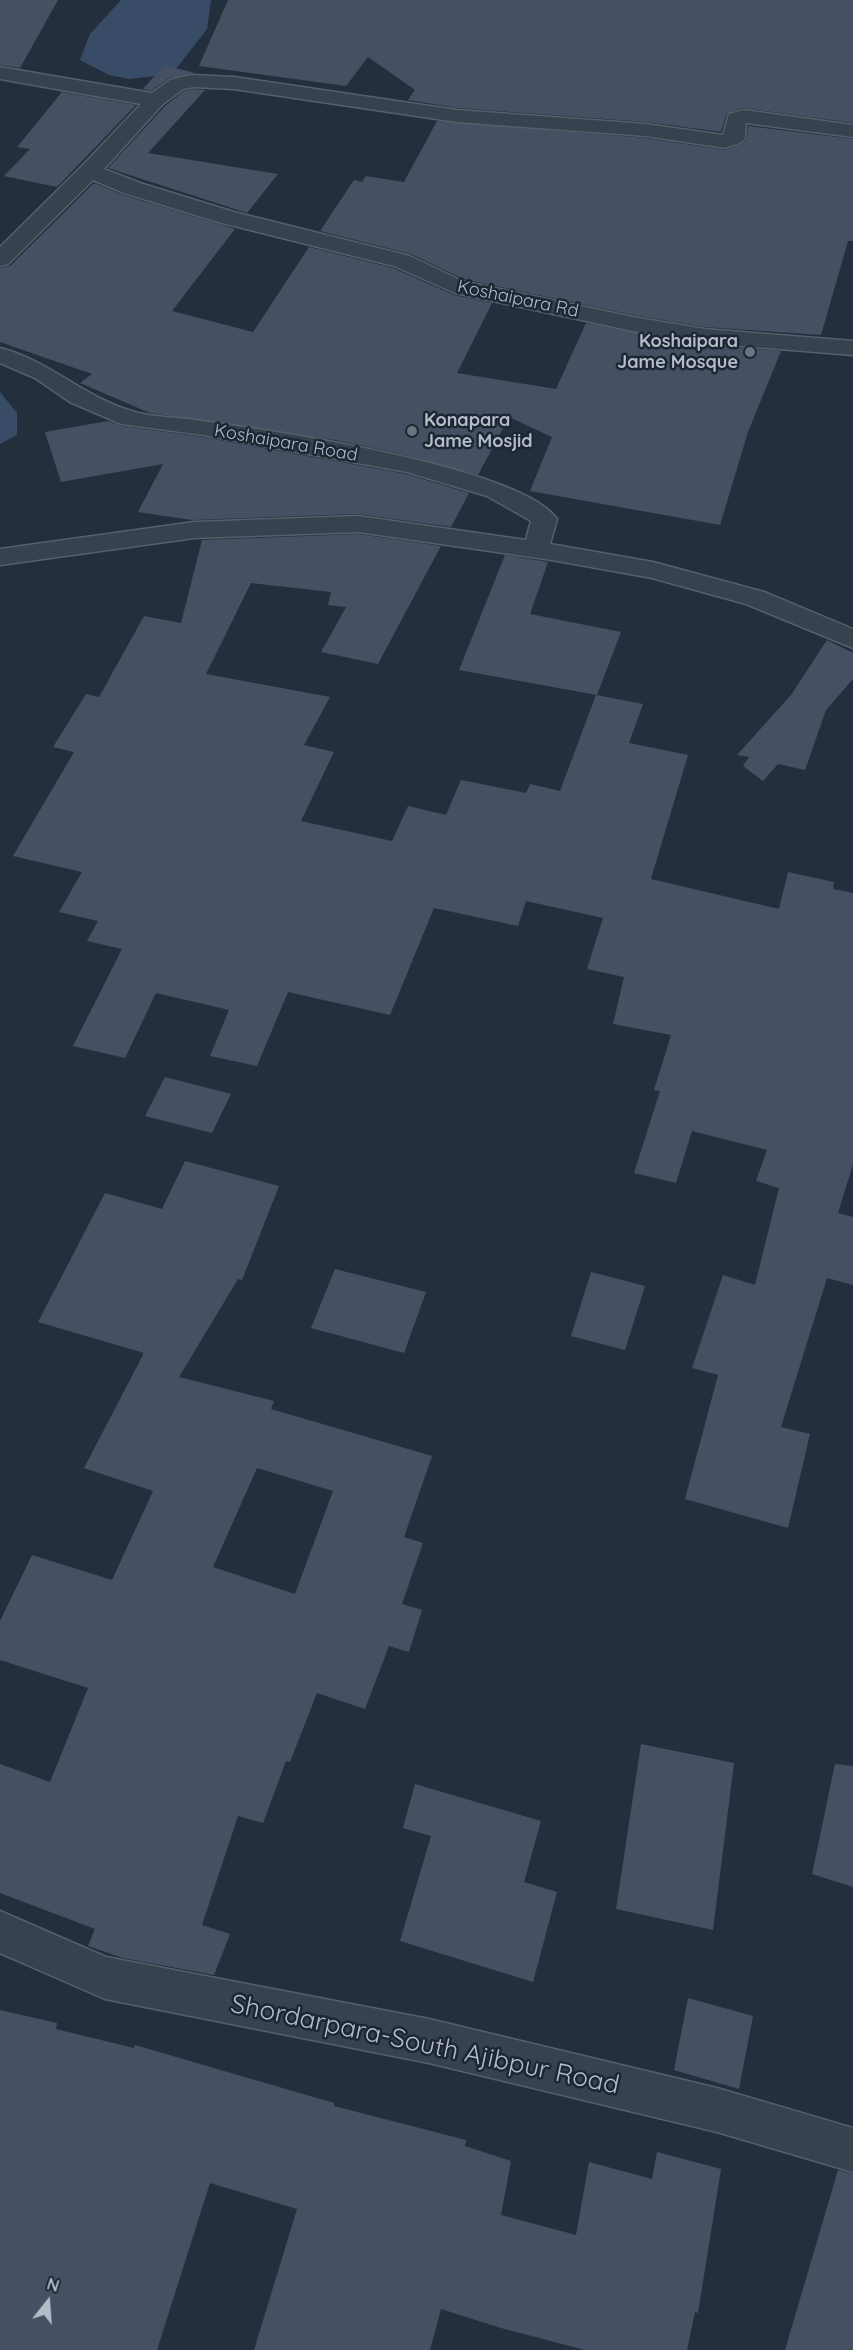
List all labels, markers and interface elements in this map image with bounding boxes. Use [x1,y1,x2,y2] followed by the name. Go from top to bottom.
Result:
[455,276,581,322] street label: Koshaipara Rd
[617,331,738,374] place label: Koshaipara Jame Mosque
[743,345,757,359] marker: Koshaipara Jame Mosque
[424,410,533,452] place label: Konapara Jame Mosjid
[213,420,359,466] street label: Koshaipara Road
[405,424,419,438] marker: Konapara Jame Mosjid
[228,1989,622,2101] street label: Shordarpara-South Ajibpur Road
[18,2272,78,2332] north arrow
[45,2274,62,2296] text: N

